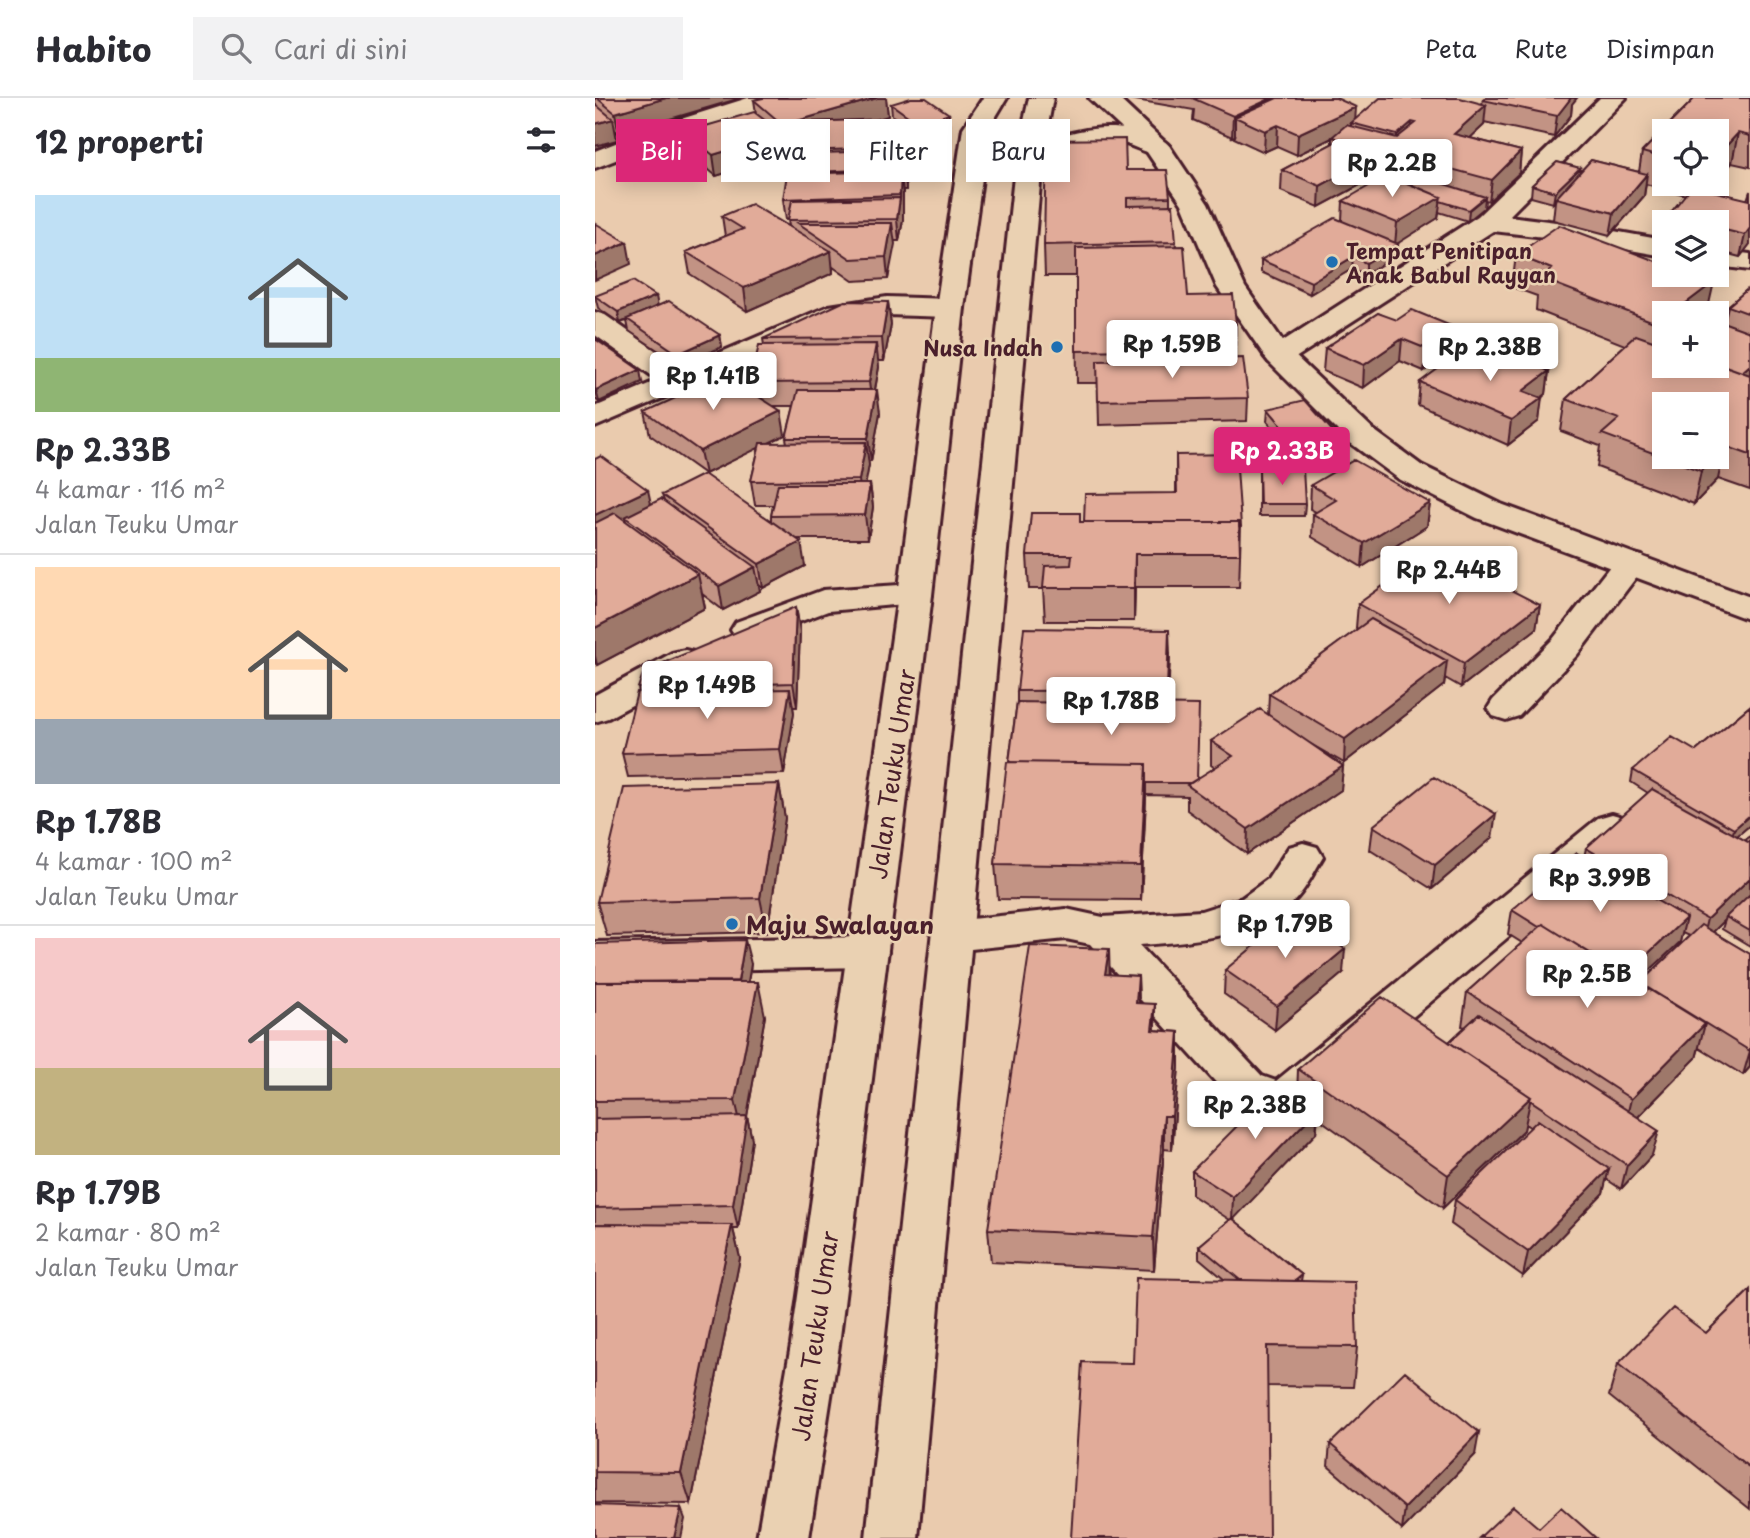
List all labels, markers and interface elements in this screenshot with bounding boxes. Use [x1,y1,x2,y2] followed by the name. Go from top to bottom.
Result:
[193,17,683,80] search box
[35,23,151,73] text: Habito
[217,29,255,67] icon: search
[273,29,407,68] text: Cari di sini
[1425,30,1477,66] text: Peta
[1515,30,1567,66] text: Rute
[1605,30,1715,66] text: Disimpan
[35,118,204,163] text: 12 properti
[616,119,707,182] chip: Beli
[721,119,830,182] chip: Sewa
[844,119,952,182] chip: Filter
[966,119,1070,182] chip: Baru
[1652,119,1729,469] map controls
[1652,119,1729,196] button: locate
[522,121,560,159] icon: filters
[1327,140,1457,199] pin: Rp 2.2B
[1347,144,1437,179] text: Rp 2.2B
[1652,210,1729,287] button: layers
[1345,234,1556,290] place label: Tempat Penitipan Anak Babul Rayyan
[235,240,361,366] icon: home
[1324,254,1340,270] marker: Tempat Penitipan Anak Babul Rayyan
[1652,301,1729,378] button: +
[1100,320,1244,380] pin: Rp 1.59B
[1418,324,1562,383] pin: Rp 2.38B
[1123,325,1221,360] text: Rp 1.59B
[1438,328,1542,363] text: Rp 2.38B
[923,331,1043,363] place label: Nusa Indah
[1049,339,1065,355] marker: Nusa Indah
[641,352,785,412] pin: Rp 1.41B
[666,357,760,392] text: Rp 1.41B
[1652,392,1729,469] button: −
[35,426,171,471] text: Rp 2.33B
[1210,428,1354,487] pin: Rp 2.33B
[1230,432,1334,467] text: Rp 2.33B
[35,471,226,506] text: 4 kamar · 116 m²
[35,506,238,541] text: Jalan Teuku Umar
[1377,546,1521,606] pin: Rp 2.44B
[1396,551,1502,586] text: Rp 2.44B
[235,612,361,738] icon: home
[635,662,779,721] pin: Rp 1.49B
[658,666,756,701] text: Rp 1.49B
[858,666,924,881] street label: Jalan Teuku Umar
[1039,678,1183,737] pin: Rp 1.78B
[1062,682,1160,717] text: Rp 1.78B
[35,798,162,843] text: Rp 1.78B
[35,843,233,878] text: 4 kamar · 100 m²
[1528,854,1672,914] pin: Rp 3.99B
[1549,859,1651,894] text: Rp 3.99B
[35,878,238,913] text: Jalan Teuku Umar
[1213,900,1357,960] pin: Rp 1.79B
[1237,905,1333,940] text: Rp 1.79B
[746,906,934,942] place label: Maju Swalayan
[724,916,740,932] marker: Maju Swalayan
[1522,950,1652,1010] pin: Rp 2.5B
[1542,955,1632,990] text: Rp 2.5B
[235,983,361,1109] icon: home
[1183,1082,1327,1141] pin: Rp 2.38B
[1203,1086,1307,1121] text: Rp 2.38B
[35,1169,161,1214] text: Rp 1.79B
[35,1214,221,1249] text: 2 kamar · 80 m²
[781,1228,847,1443] street label: Jalan Teuku Umar
[35,1249,238,1284] text: Jalan Teuku Umar

